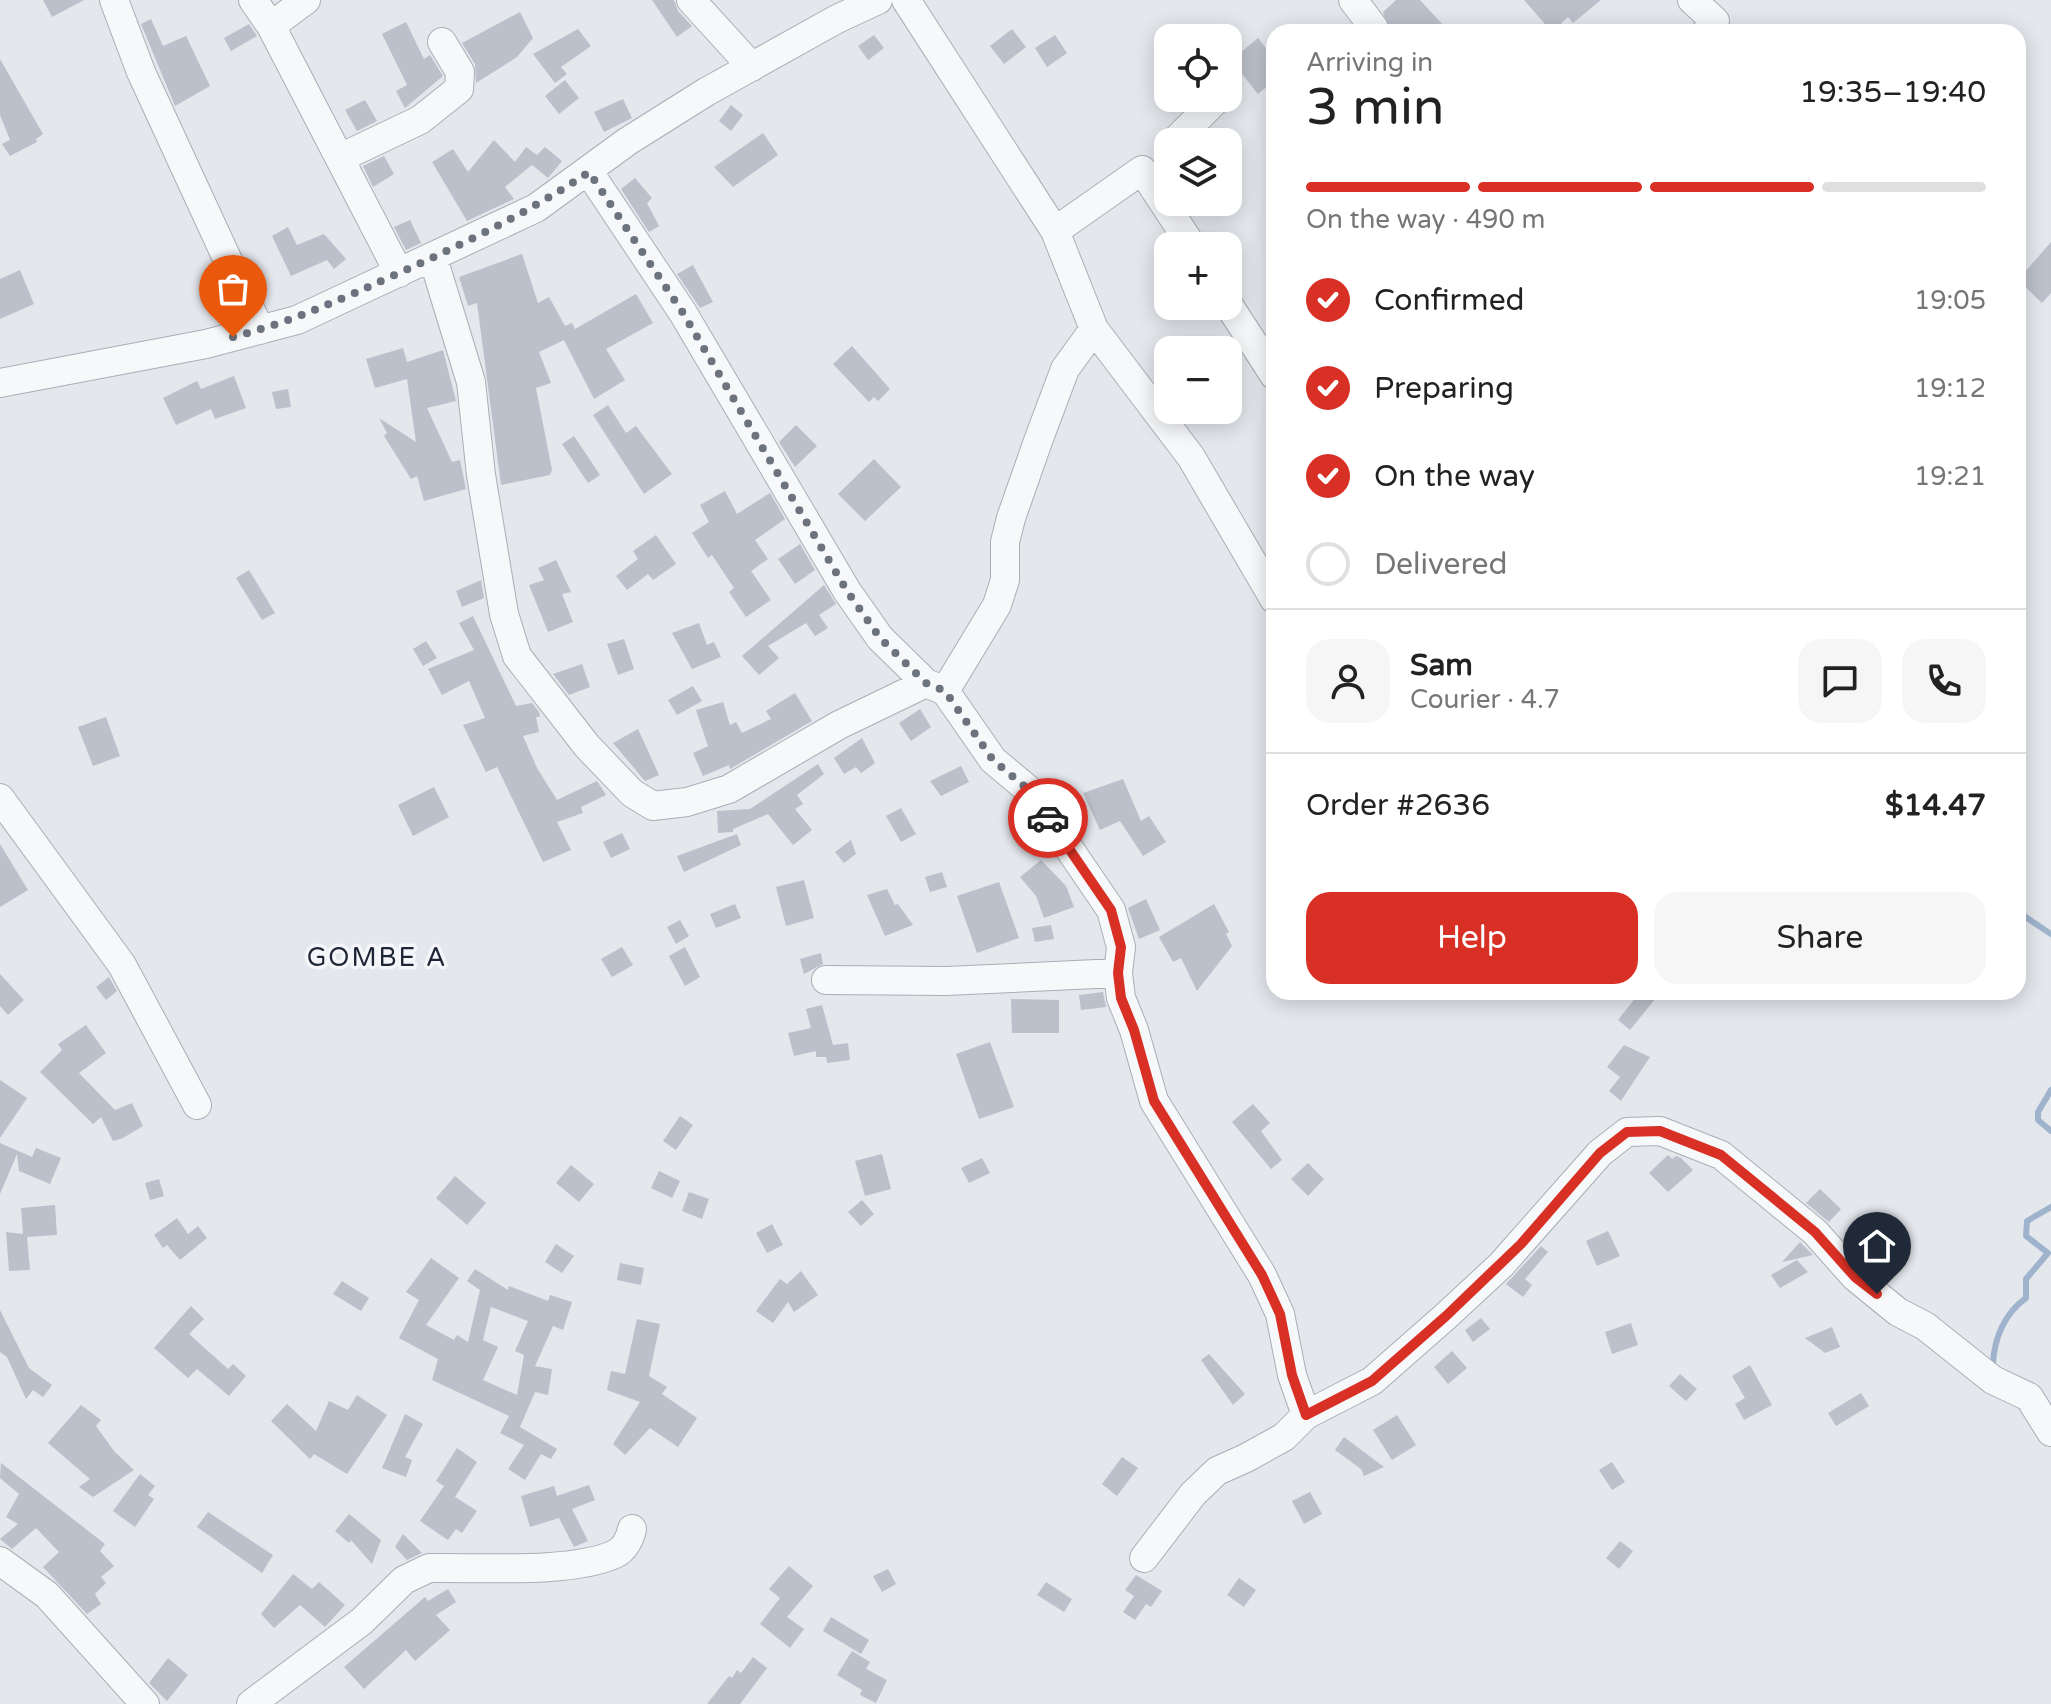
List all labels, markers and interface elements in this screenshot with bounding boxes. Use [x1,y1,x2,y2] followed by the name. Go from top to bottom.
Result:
[1154,24,1242,424] map controls
[1154,24,1242,112] button: locate
[1306,47,1433,78] text: Arriving in
[1799,74,1986,111] text: 19:35–19:40
[1306,76,1445,139] text: 3 min
[1154,128,1242,216] button: layers
[1306,204,1545,235] text: On the way · 490 m
[1154,232,1242,320] button: +
[199,255,267,337] pin
[211,267,255,311] icon: bag
[1306,278,1350,322] icon: check
[1374,282,1525,319] text: Confirmed
[1914,285,1986,316] text: 19:05
[1154,336,1242,424] button: −
[1306,366,1350,410] icon: check
[1374,370,1514,407] text: Preparing
[1914,373,1986,404] text: 19:12
[1306,454,1350,498] icon: check
[1374,458,1535,495] text: On the way
[1914,461,1986,492] text: 19:21
[1374,546,1508,583] text: Delivered
[1306,639,1390,723] button: person
[1798,639,1882,723] button: chat
[1902,639,1986,723] button: phone
[1410,647,1473,684] text: Sam
[1410,684,1560,715] text: Courier · 4.7
[1008,778,1088,858] courier
[1306,787,1490,824] text: Order #2636
[1885,787,1986,824] text: $14.47
[1026,796,1070,840] icon: car
[1306,892,1638,984] button: Help
[1654,892,1986,984] button: Share
[307,942,447,973] district label: GOMBE A
[1843,1212,1911,1294] pin
[1855,1224,1899,1268] icon: home

